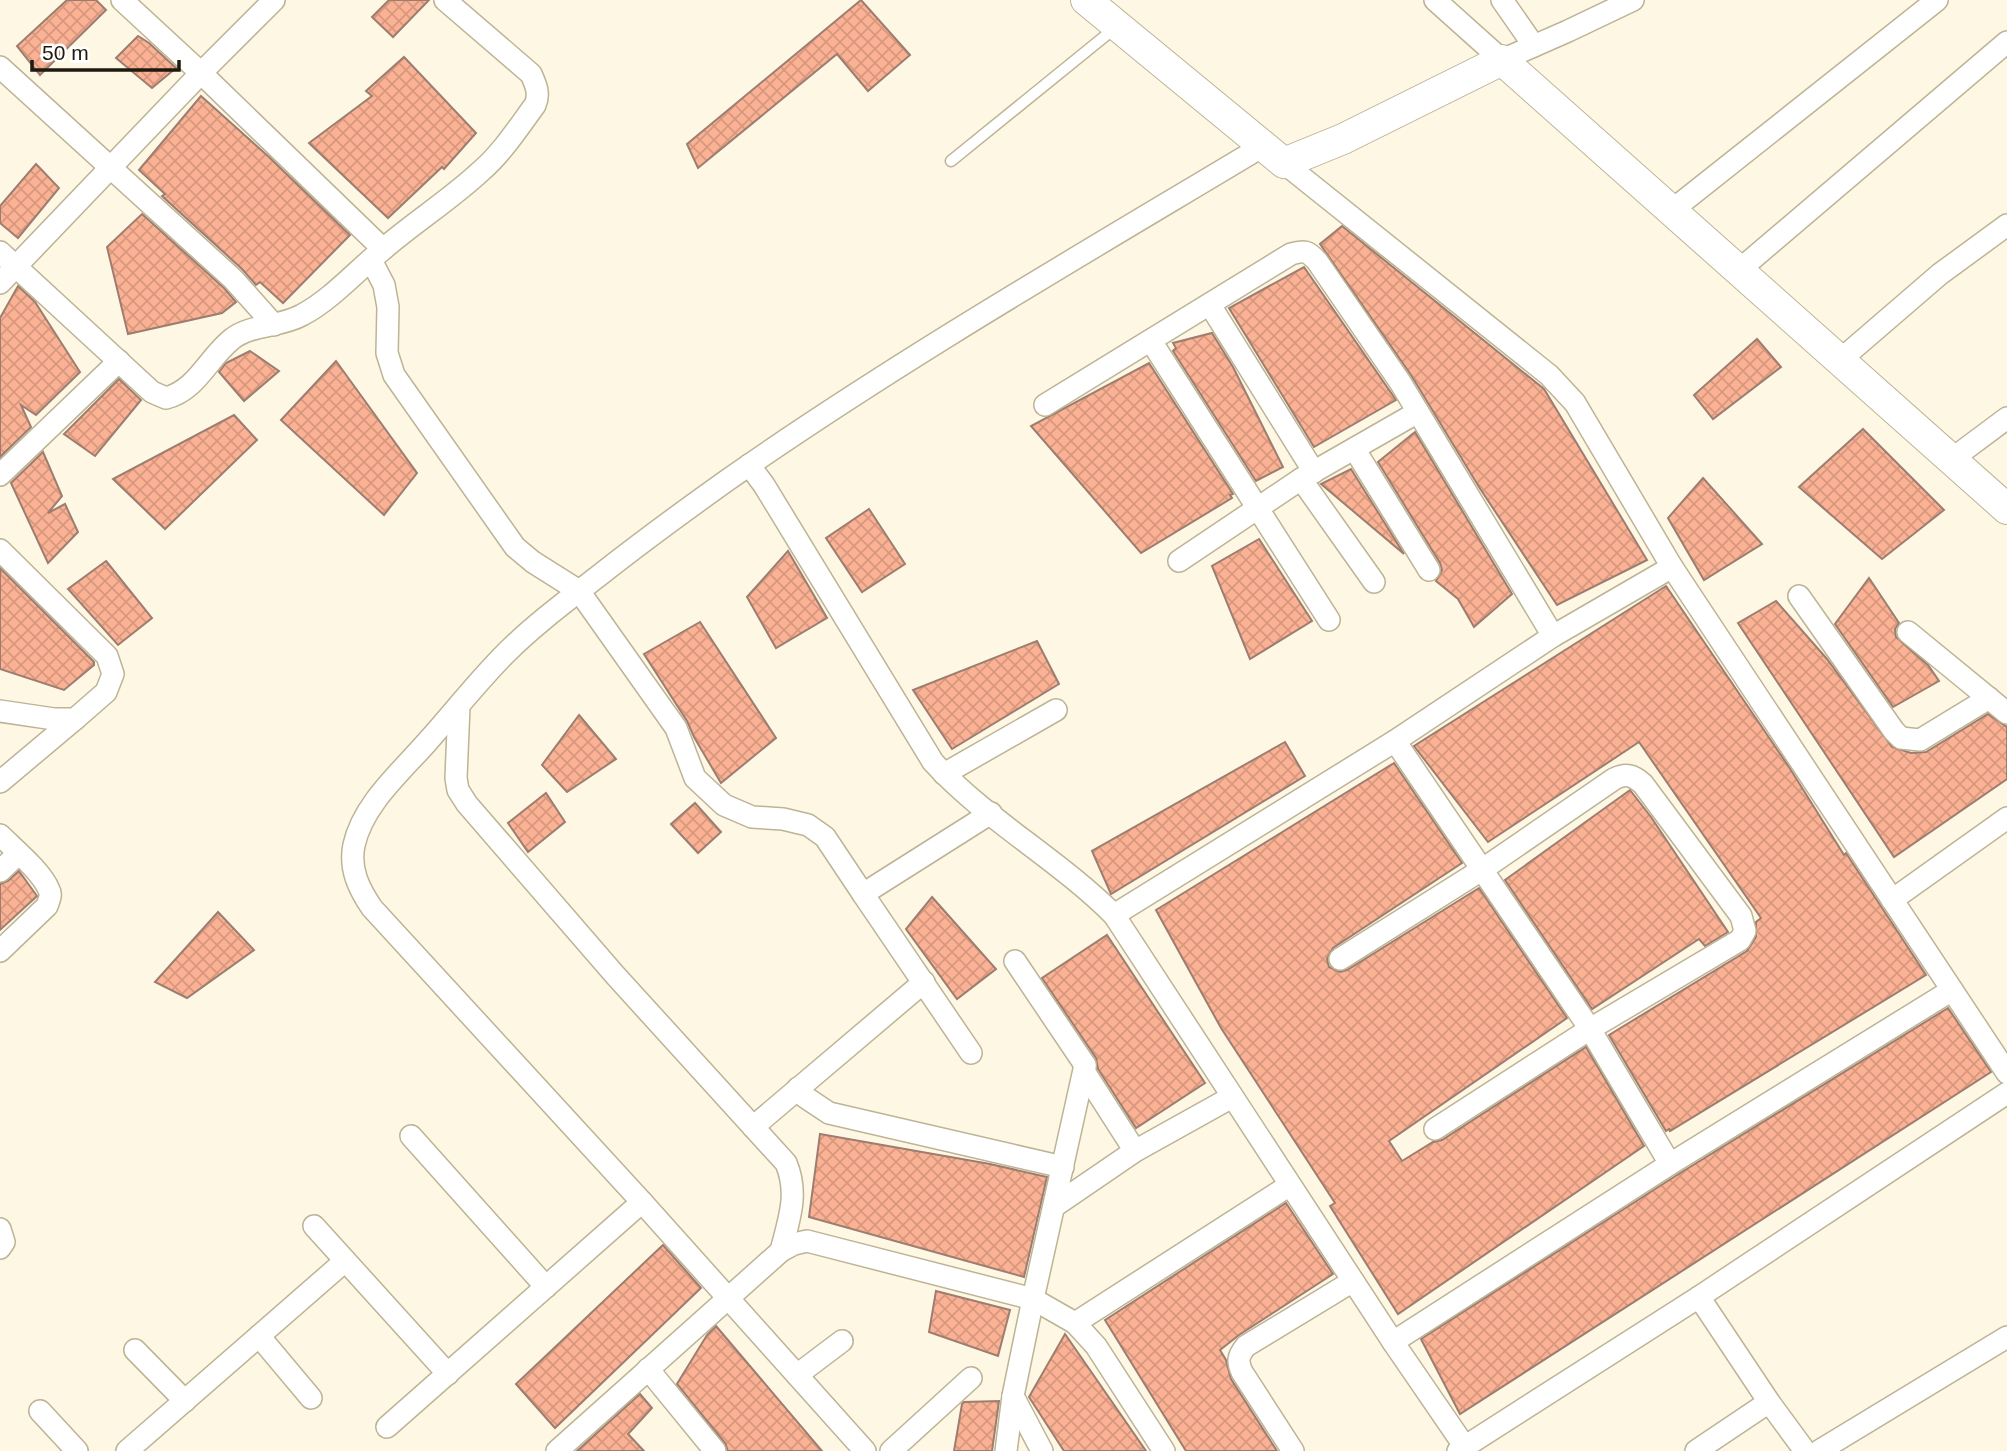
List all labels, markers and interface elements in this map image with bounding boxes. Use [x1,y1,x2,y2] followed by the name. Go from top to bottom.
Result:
[32,28,178,72] scale bar
[42,41,89,64] text: 50 m

